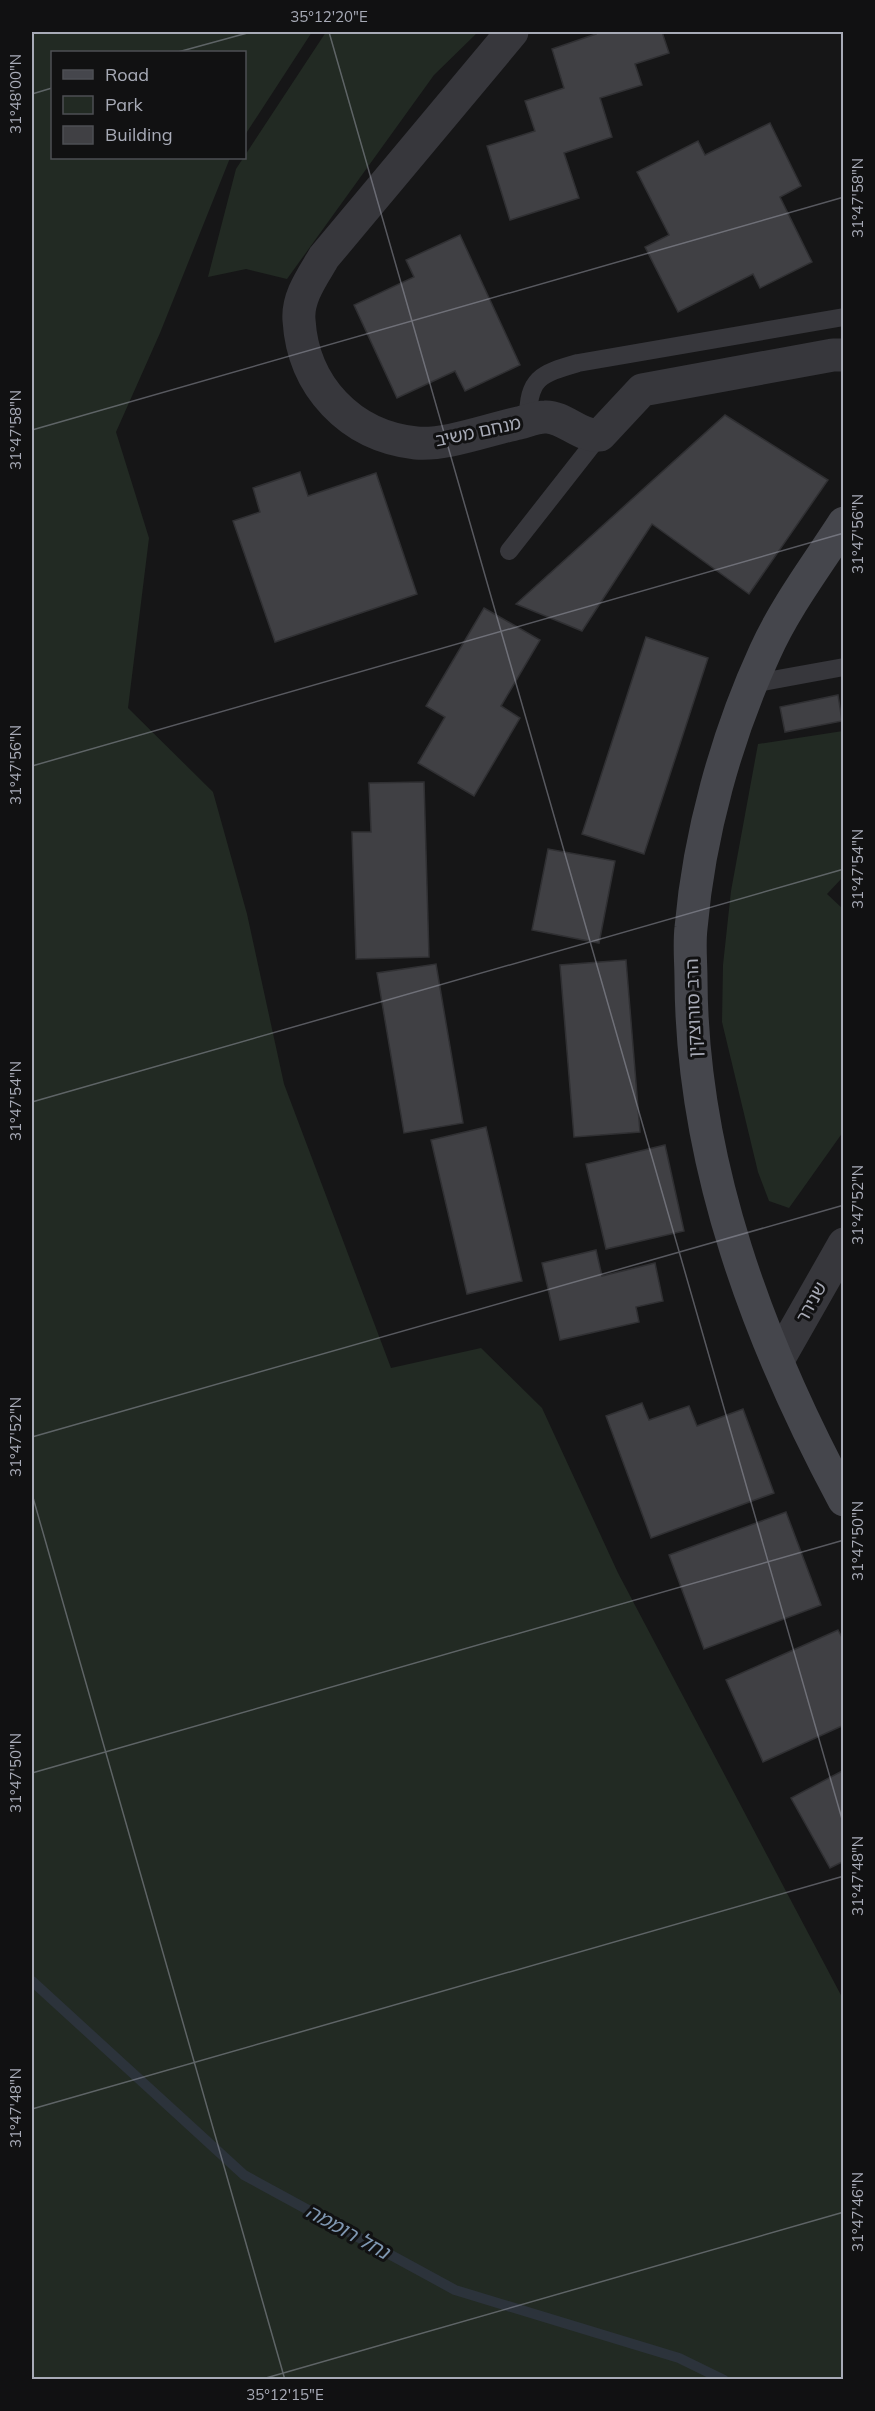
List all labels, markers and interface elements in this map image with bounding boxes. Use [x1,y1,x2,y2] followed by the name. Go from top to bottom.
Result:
[290,7,368,26] text: 35°12'20"E
[51,51,246,159] legend
[6,54,25,134] text: 31°48'00"N
[105,63,149,86] text: Road
[105,93,144,116] text: Park
[105,123,173,146] text: Building
[848,158,867,238] text: 31°47'58"N
[6,390,25,470] text: 31°47'58"N
[433,411,523,451] street label: מנחם משיב
[848,494,867,574] text: 31°47'56"N
[6,725,25,805] text: 31°47'56"N
[848,829,867,909] text: 31°47'54"N
[680,958,706,1058] street label: הרב סורוצקין
[6,1061,25,1141] text: 31°47'54"N
[848,1165,867,1245] text: 31°47'52"N
[790,1278,832,1326] street label: שנירר
[6,1397,25,1477] text: 31°47'52"N
[848,1501,867,1581] text: 31°47'50"N
[6,1733,25,1813] text: 31°47'50"N
[848,1836,867,1916] text: 31°47'48"N
[6,2068,25,2148] text: 31°47'48"N
[848,2172,867,2252] text: 31°47'46"N
[302,2198,395,2265] water label: נחל רוממה
[246,2385,324,2404] text: 35°12'15"E

